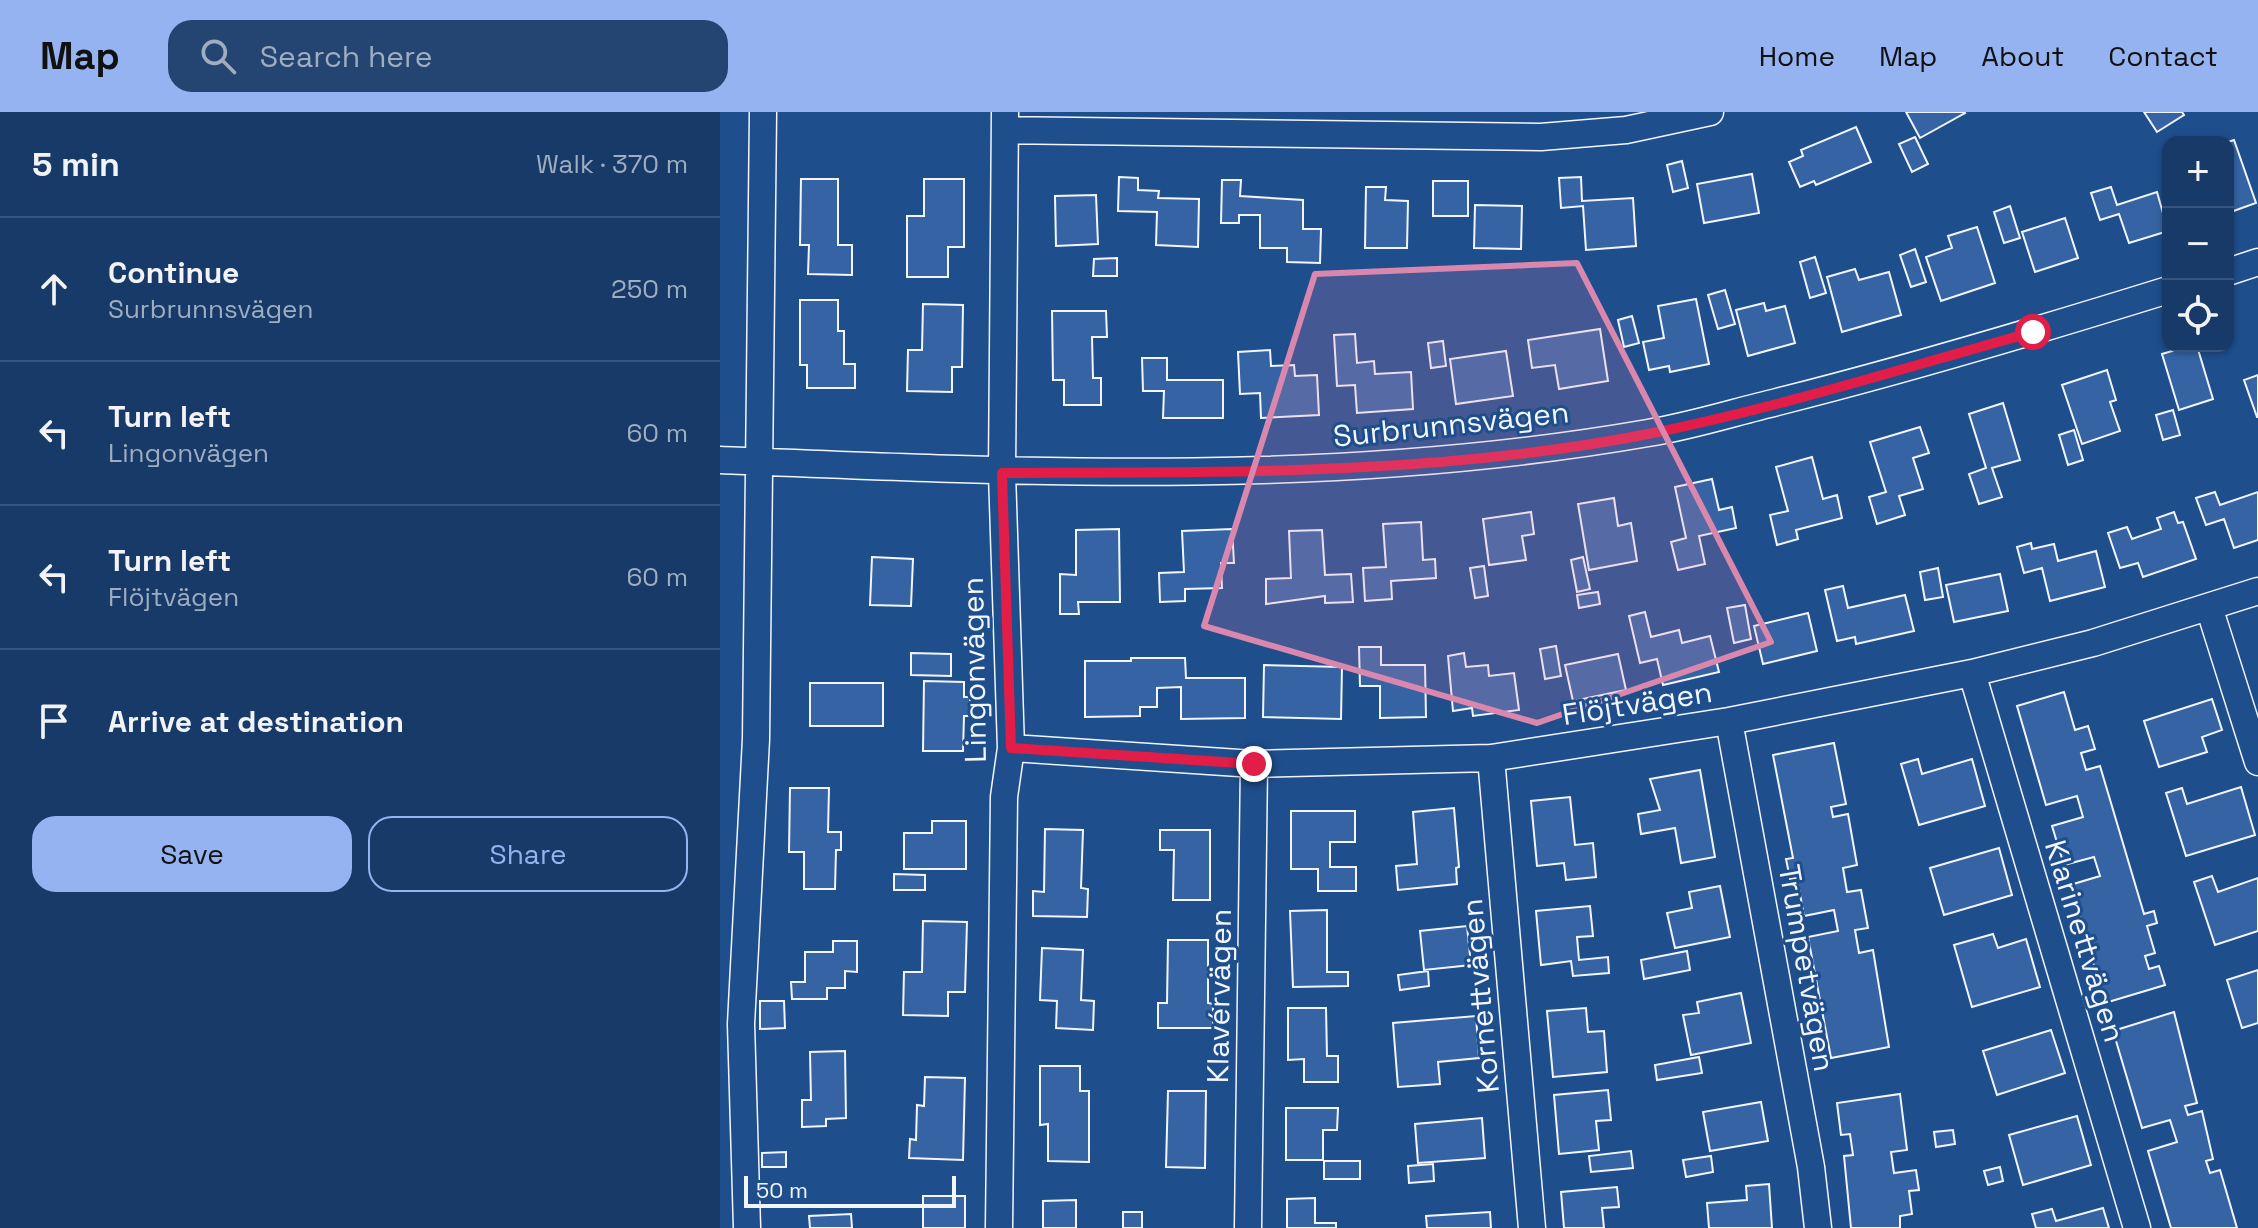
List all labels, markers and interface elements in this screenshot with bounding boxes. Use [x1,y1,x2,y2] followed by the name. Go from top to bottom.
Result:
[168,20,728,92] search box
[40,32,120,80] text: Map
[196,34,240,78] icon: search
[260,37,433,76] text: Search here
[1759,38,1835,74] text: Home
[1879,38,1937,74] text: Map
[1981,38,2064,74] text: About
[2108,38,2218,74] text: Contact
[2162,136,2234,352] map controls
[2162,136,2234,208] button: +
[32,143,120,186] text: 5 min
[536,147,688,181] text: Walk · 370 m
[2162,208,2234,280] button: −
[108,253,239,292] text: Continue
[32,267,76,311] icon: ahead
[611,272,688,306] text: 250 m
[2162,280,2234,352] button: locate
[108,292,313,326] text: Surbrunnsvägen
[2015,314,2051,350] route start
[1331,392,1571,456] street label: Surbrunnsvägen
[108,397,231,436] text: Turn left
[32,411,76,455] icon: left
[626,416,688,450] text: 60 m
[108,436,269,470] text: Lingonvägen
[108,541,231,580] text: Turn left
[32,555,76,599] icon: left
[626,560,688,594] text: 60 m
[953,577,995,763] street label: Lingonvägen
[108,580,239,614] text: Flöjtvägen
[1559,672,1715,734] street label: Flöjtvägen
[32,699,76,743] icon: arrive
[108,702,404,741] text: Arrive at destination
[1236,746,1272,782] route end
[32,816,352,892] button: Save
[368,816,688,892] button: Share
[2036,835,2134,1047] street label: Klarinettvägen
[1770,862,1844,1074] street label: Trumpetvägen
[1452,897,1508,1095] street label: Kornettvägen
[1198,908,1240,1084] street label: Klavérvägen
[744,1172,956,1208] scale bar
[756,1176,808,1204] text: 50 m

